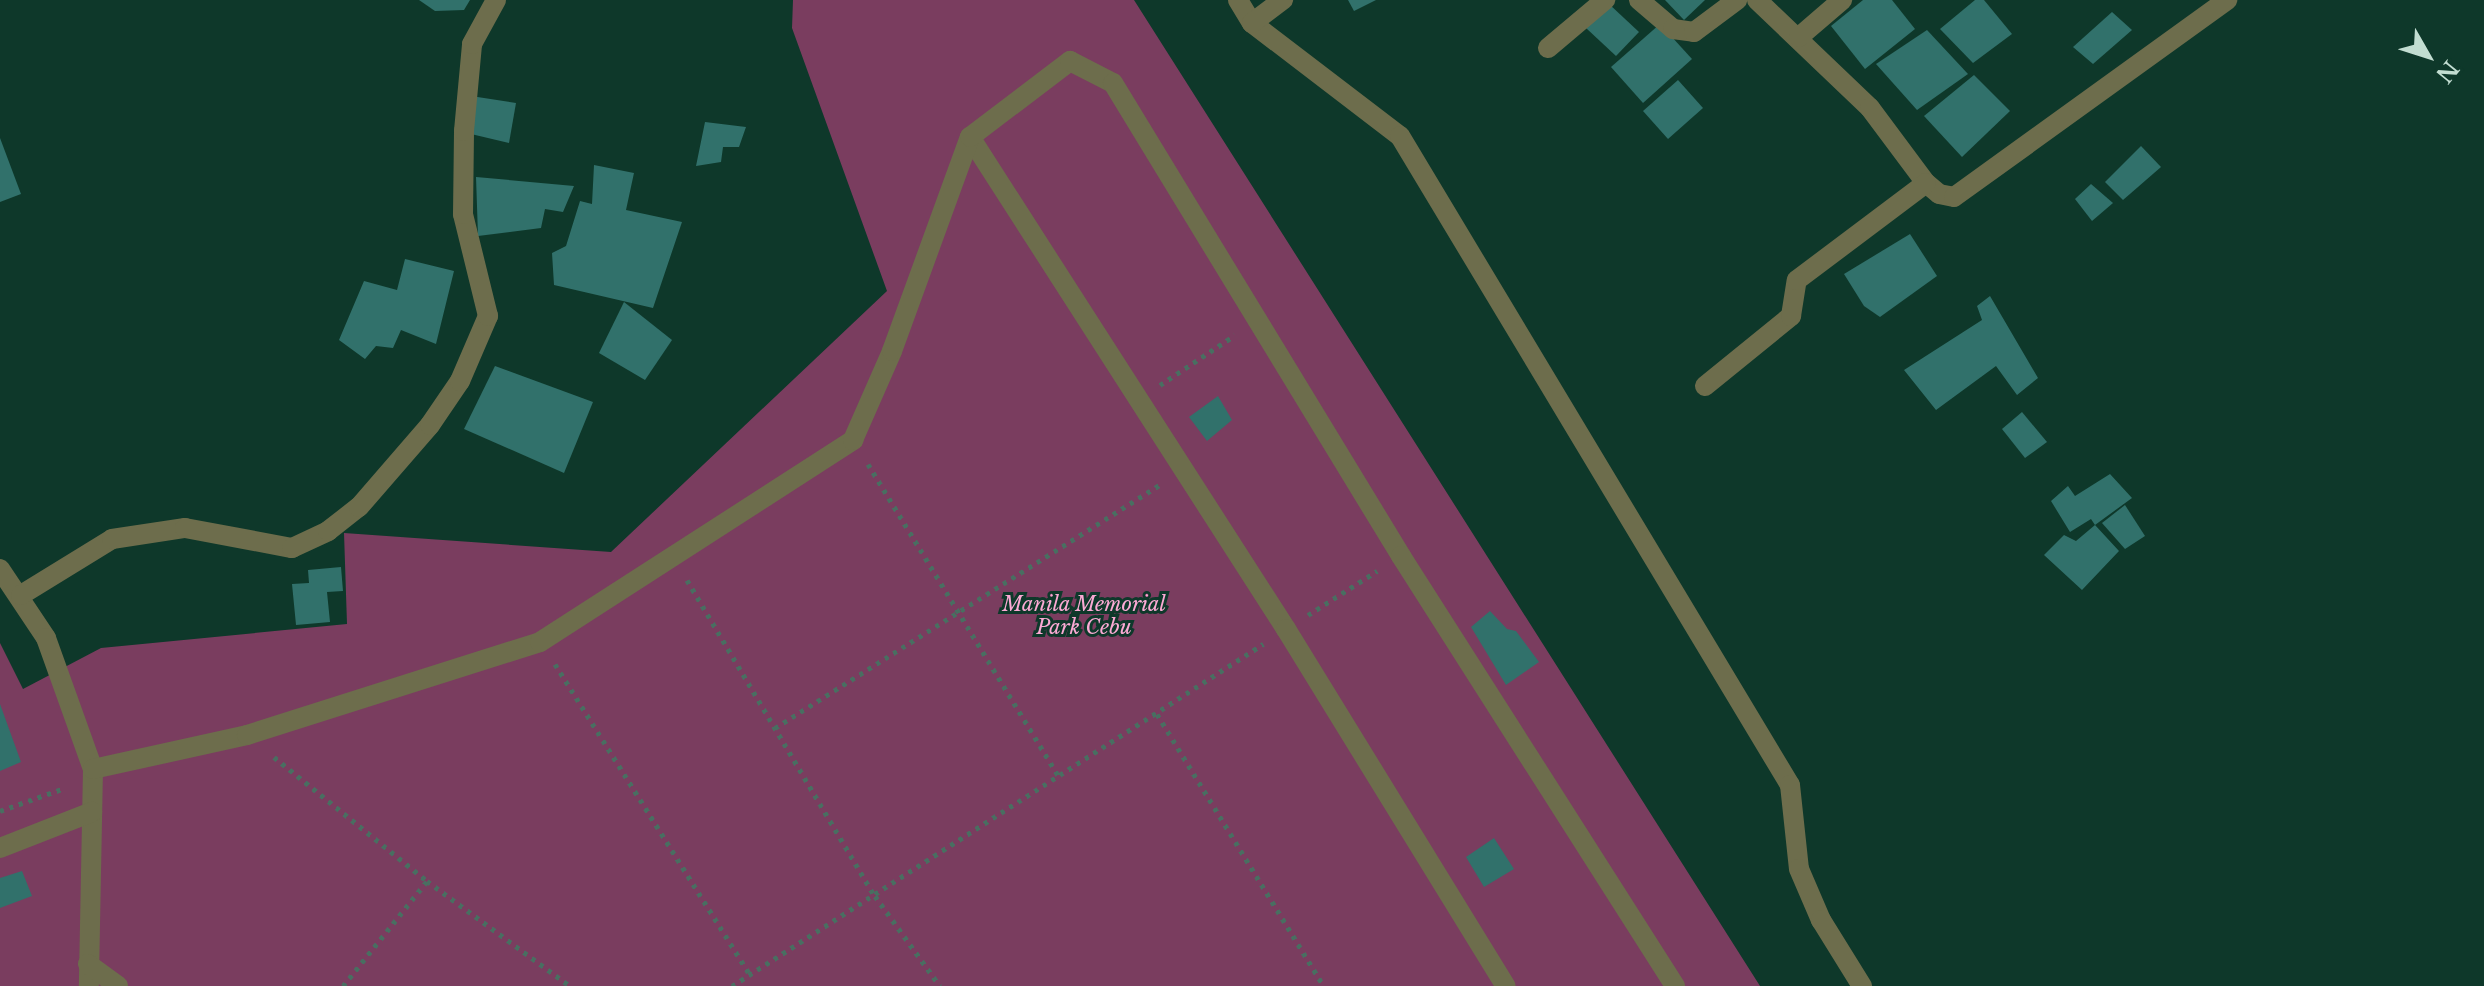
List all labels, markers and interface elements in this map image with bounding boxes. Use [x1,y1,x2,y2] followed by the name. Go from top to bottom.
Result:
[2388,16,2468,96] north arrow
[2430,55,2464,88] text: N
[1002,592,1166,639] park label: Manila Memorial Park Cebu

